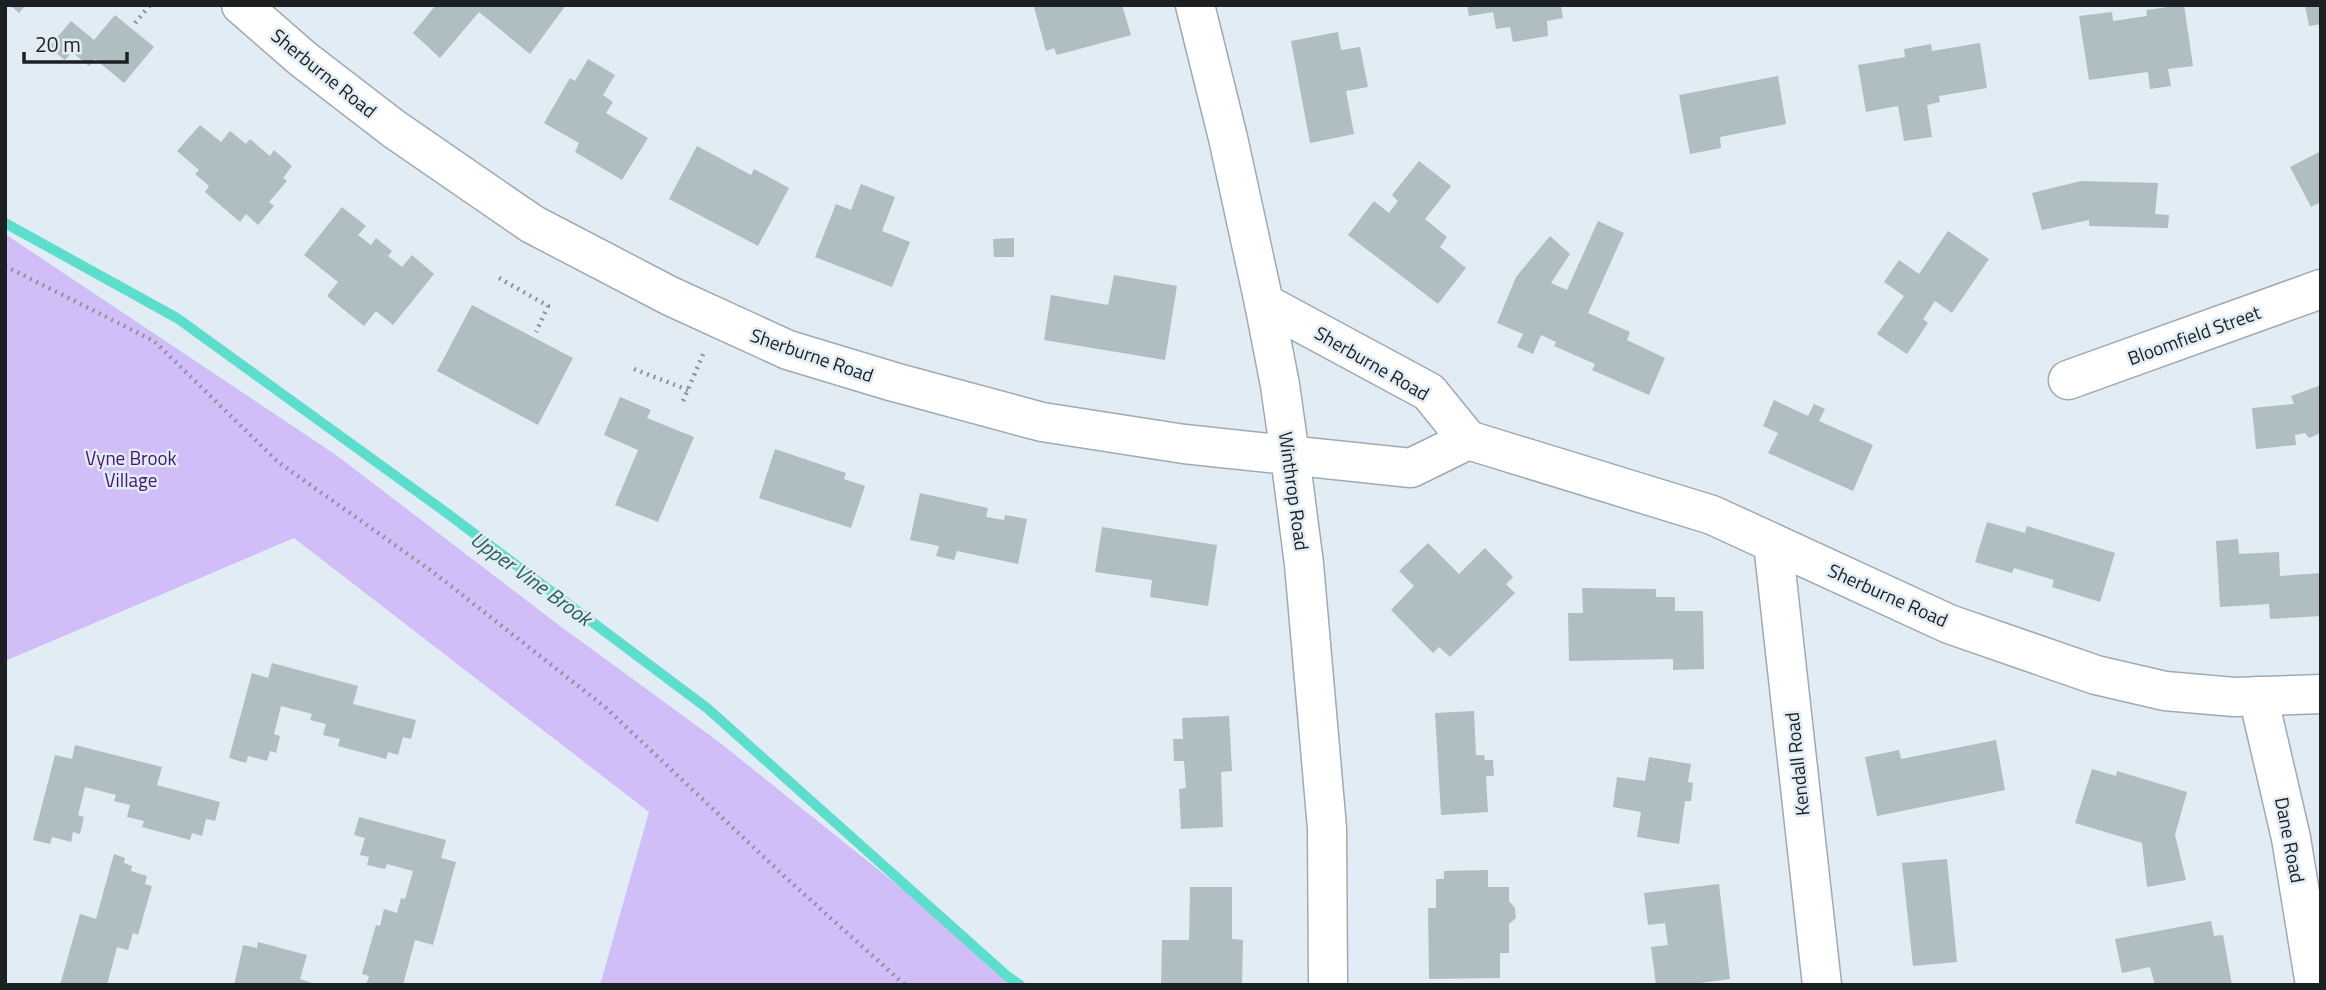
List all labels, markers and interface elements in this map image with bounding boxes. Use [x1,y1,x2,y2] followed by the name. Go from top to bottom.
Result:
[24,21,128,65] scale bar
[265,21,383,124] street label: Sherburne Road
[35,28,81,60] text: 20 m
[2123,297,2265,372] street label: Bloomfield Street
[1309,318,1435,407] street label: Sherburne Road
[747,320,878,389] street label: Sherburne Road
[1272,430,1317,552] street label: Winthrop Road
[85,443,177,494] park label: Vyne Brook Village
[464,523,601,635] water label: Upper Vine Brook
[1824,555,1953,634] street label: Sherburne Road
[1777,711,1816,817] street label: Kendall Road
[2268,794,2313,885] street label: Dane Road

